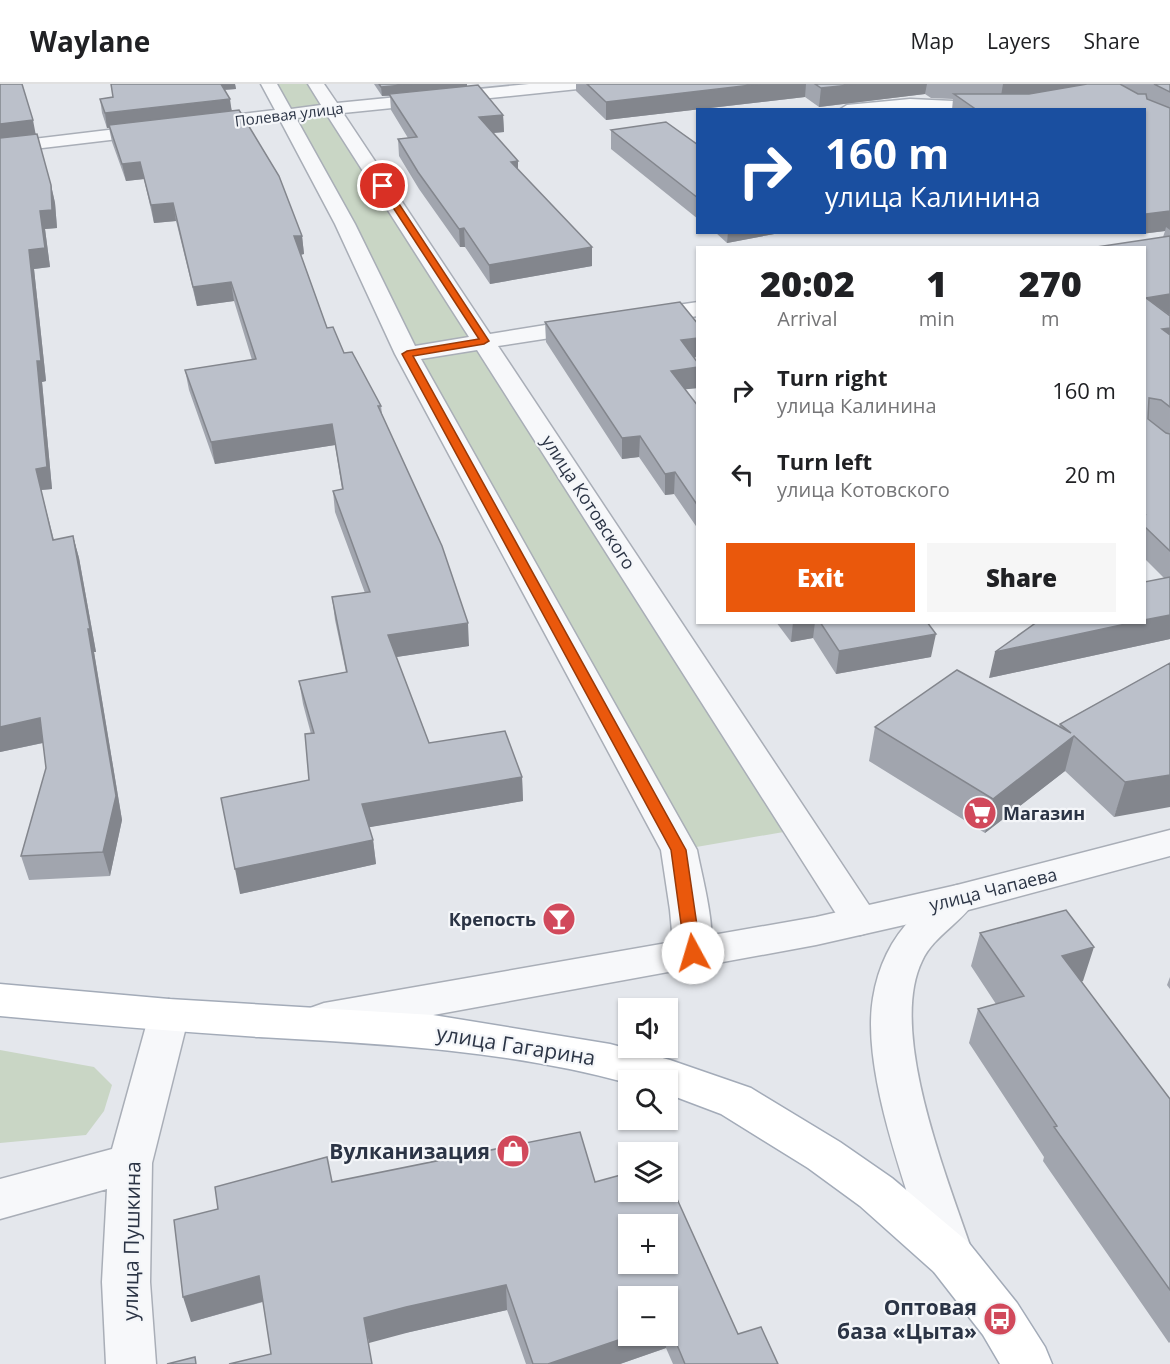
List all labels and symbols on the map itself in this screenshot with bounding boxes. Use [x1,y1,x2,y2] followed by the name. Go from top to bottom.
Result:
[233,97,345,131] street label: Полевая улица
[357,160,408,211] pin
[537,430,641,574] street label: улица Котовского
[962,795,998,831] supermarket icon: Магазин
[1003,801,1085,825] place label: Магазин
[927,862,1059,916] street label: улица Чапаева
[541,901,577,937] bar icon: Крепость
[449,907,536,931] place label: Крепость
[661,921,725,985] position arrow
[434,1019,598,1071] street label: улица Гагарина
[495,1133,531,1169] shop icon: Вулканизация
[329,1137,490,1165] place label: Вулканизация
[116,1161,146,1321] street label: улица Пушкина
[837,1293,977,1345] place label: Оптовая база «Цыта»
[982,1301,1018,1337] bus stop icon: Оптовая база «Цыта»

